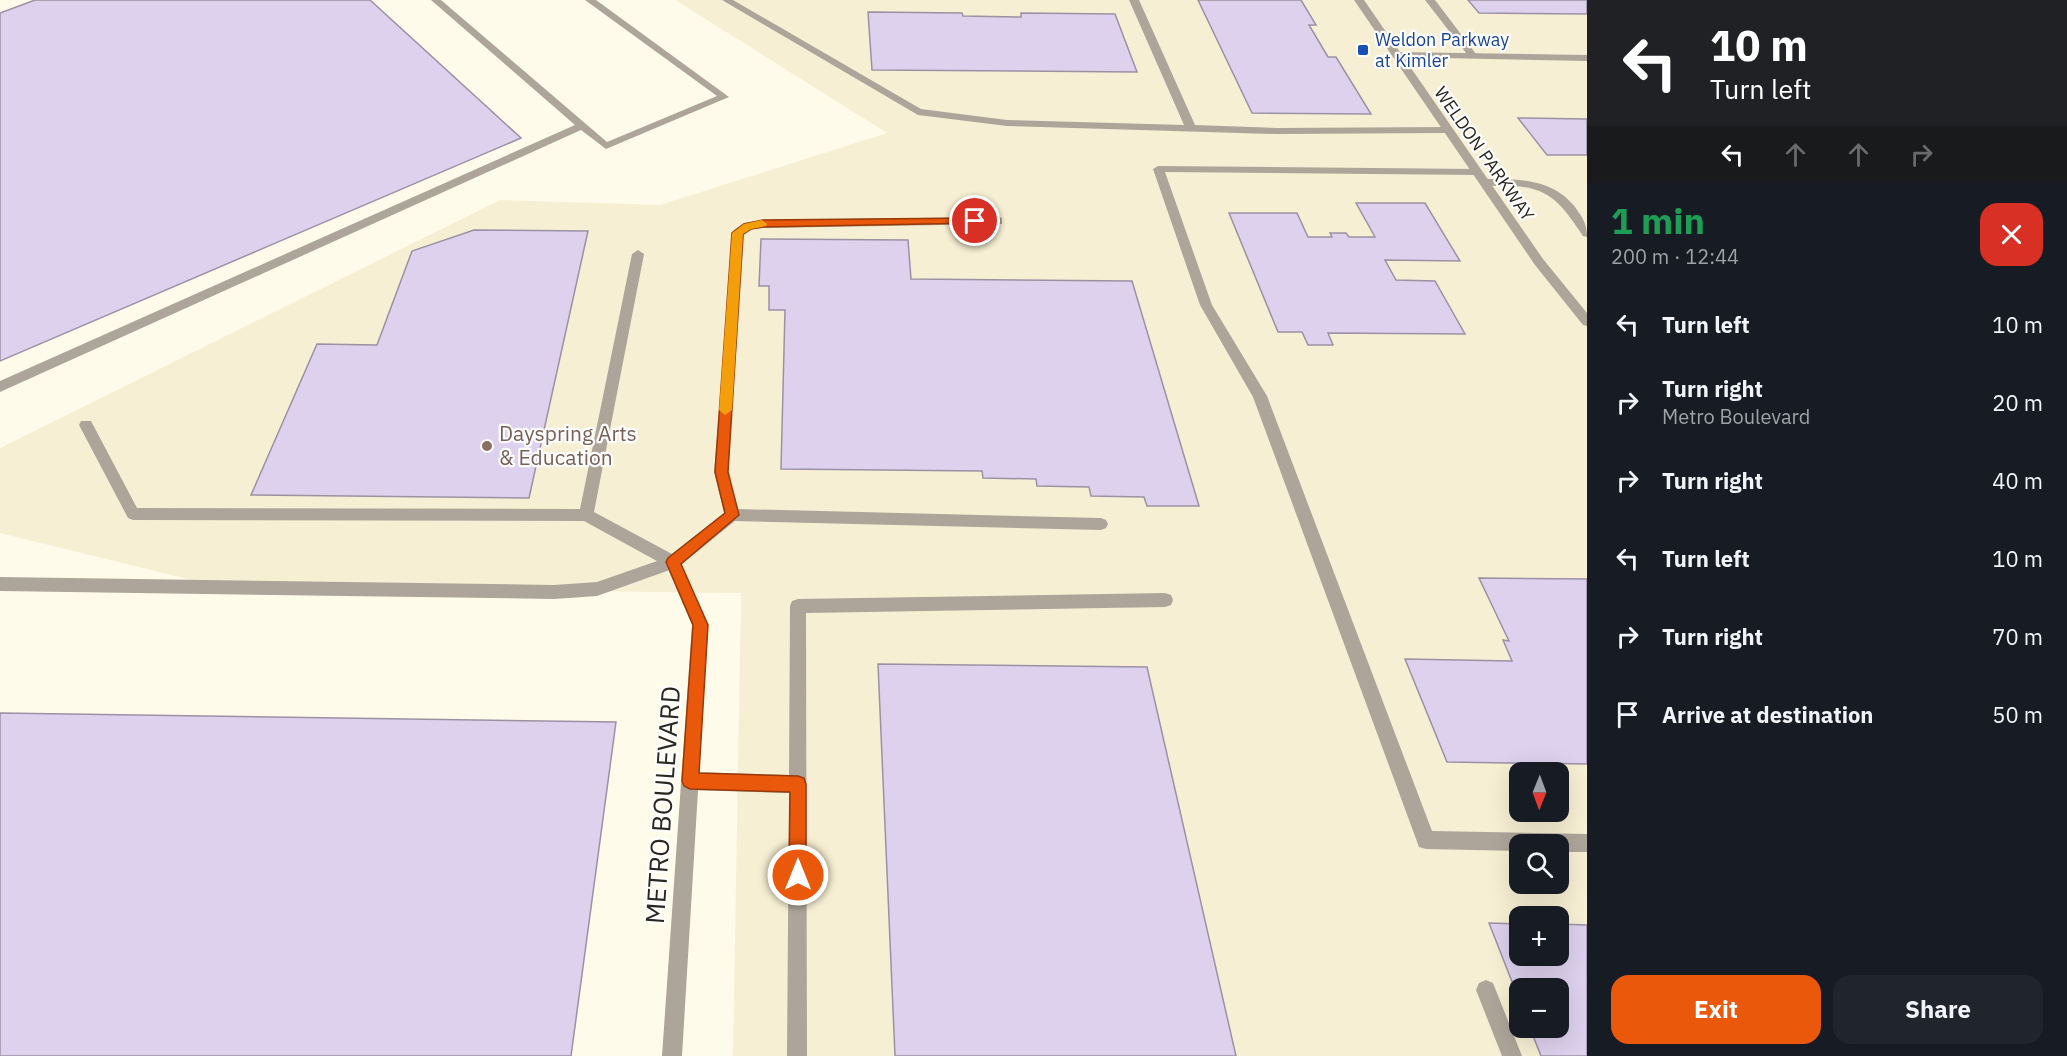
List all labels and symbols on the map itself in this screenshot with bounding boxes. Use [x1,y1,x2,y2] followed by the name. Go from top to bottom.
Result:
[1375,28,1509,72] place label: Weldon Parkway at Kimler
[1356,43,1370,57] marker: Weldon Parkway at Kimler
[1429,82,1540,226] street label: WELDON PARKWAY
[949,195,1000,246] pin
[499,419,637,471] place label: Dayspring Arts & Education
[480,439,494,453] marker: Dayspring Arts & Education
[637,685,687,925] street label: METRO BOULEVARD
[1509,762,1569,822] north arrow
[766,843,830,907] position arrow

